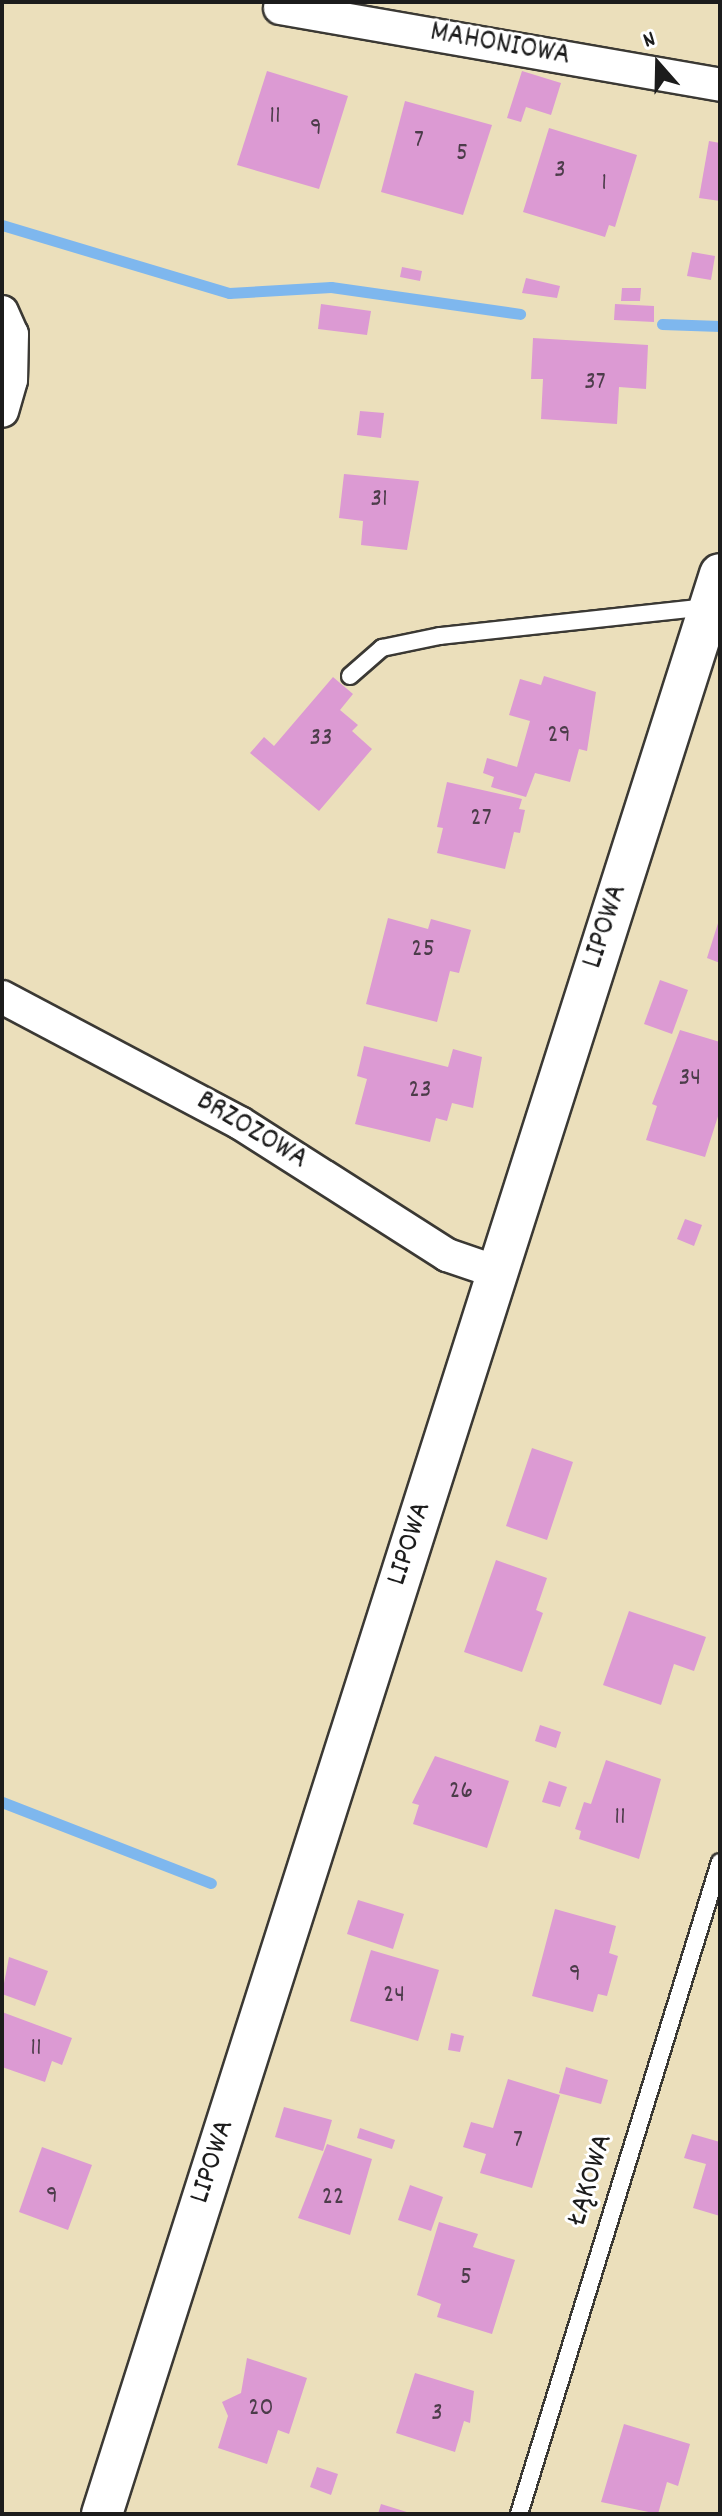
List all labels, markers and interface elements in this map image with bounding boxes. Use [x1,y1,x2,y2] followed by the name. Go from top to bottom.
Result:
[427,16,573,76] street label: MAHONIOWA
[618,24,698,104] north arrow
[639,25,660,57] text: N
[269,101,281,133] house number: 11
[310,113,322,145] house number: 9
[414,125,424,157] house number: 7
[456,138,468,170] house number: 5
[554,155,566,187] house number: 3
[601,168,607,200] house number: 1
[584,367,606,399] house number: 37
[370,484,388,516] house number: 31
[547,720,571,752] house number: 29
[309,723,333,755] house number: 33
[470,803,492,835] house number: 27
[577,881,637,973] street label: LIPOWA
[411,934,435,966] house number: 25
[679,1063,701,1095] house number: 34
[409,1075,431,1107] house number: 23
[189,1085,313,1179] street label: BRZOZOWA
[381,1498,441,1590] street label: LIPOWA
[449,1776,473,1808] house number: 26
[614,1802,626,1834] house number: 11
[569,1959,581,1991] house number: 9
[383,1980,405,2012] house number: 24
[30,2033,42,2065] house number: 11
[184,2116,244,2208] street label: LIPOWA
[513,2125,523,2157] house number: 7
[561,2130,623,2230] street label: ŁĄKOWA
[46,2181,58,2213] house number: 9
[322,2182,344,2214] house number: 22
[460,2262,472,2294] house number: 5
[248,2393,274,2425] house number: 20
[431,2398,443,2430] house number: 3

